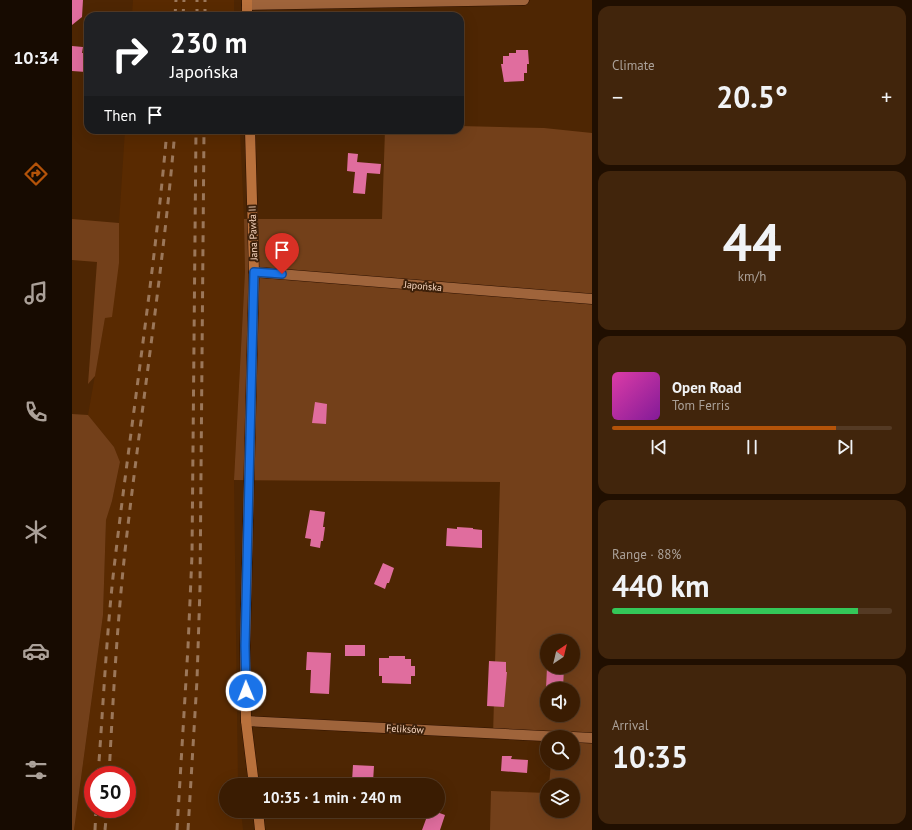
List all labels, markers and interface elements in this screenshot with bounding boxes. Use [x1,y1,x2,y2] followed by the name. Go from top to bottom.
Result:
[170,24,247,61] text: 230 m
[104,28,156,80] icon: right
[13,46,59,69] text: 10:34
[612,57,655,74] text: Climate
[170,60,239,83] text: Japońska
[716,77,788,116] text: 20.5°
[612,83,623,111] text: −
[881,83,892,111] text: +
[144,104,166,126] icon: arrive
[104,106,136,125] text: Then
[22,160,50,188] icon: directions
[246,205,260,262] street label: Jana Pawła II
[723,208,781,275] text: 44
[265,233,299,274] pin
[271,239,293,261] icon: arrive
[738,268,766,285] text: km/h
[402,278,443,294] street label: Japońska
[22,279,50,307] icon: music
[672,378,742,397] text: Open Road
[672,397,730,414] text: Tom Ferris
[22,398,50,426] icon: phone
[648,436,670,458] icon: previous
[741,436,763,458] icon: pause
[834,436,856,458] icon: next
[22,518,50,546] icon: climate
[612,546,681,563] text: Range · 88%
[612,566,710,605] text: 440 km
[540,634,580,674] north arrow
[540,634,580,818] map controls
[22,637,50,665] icon: car
[225,670,267,712] position arrow
[540,682,580,722] button: sound
[612,717,648,734] text: Arrival
[386,722,425,737] street label: Feliksów
[540,730,580,770] button: search
[612,737,688,776] text: 10:35
[22,756,50,784] icon: filters
[84,766,136,818] speed limit sign: 50
[540,778,580,818] button: layers
[263,788,401,807] text: 10:35 · 1 min · 240 m

